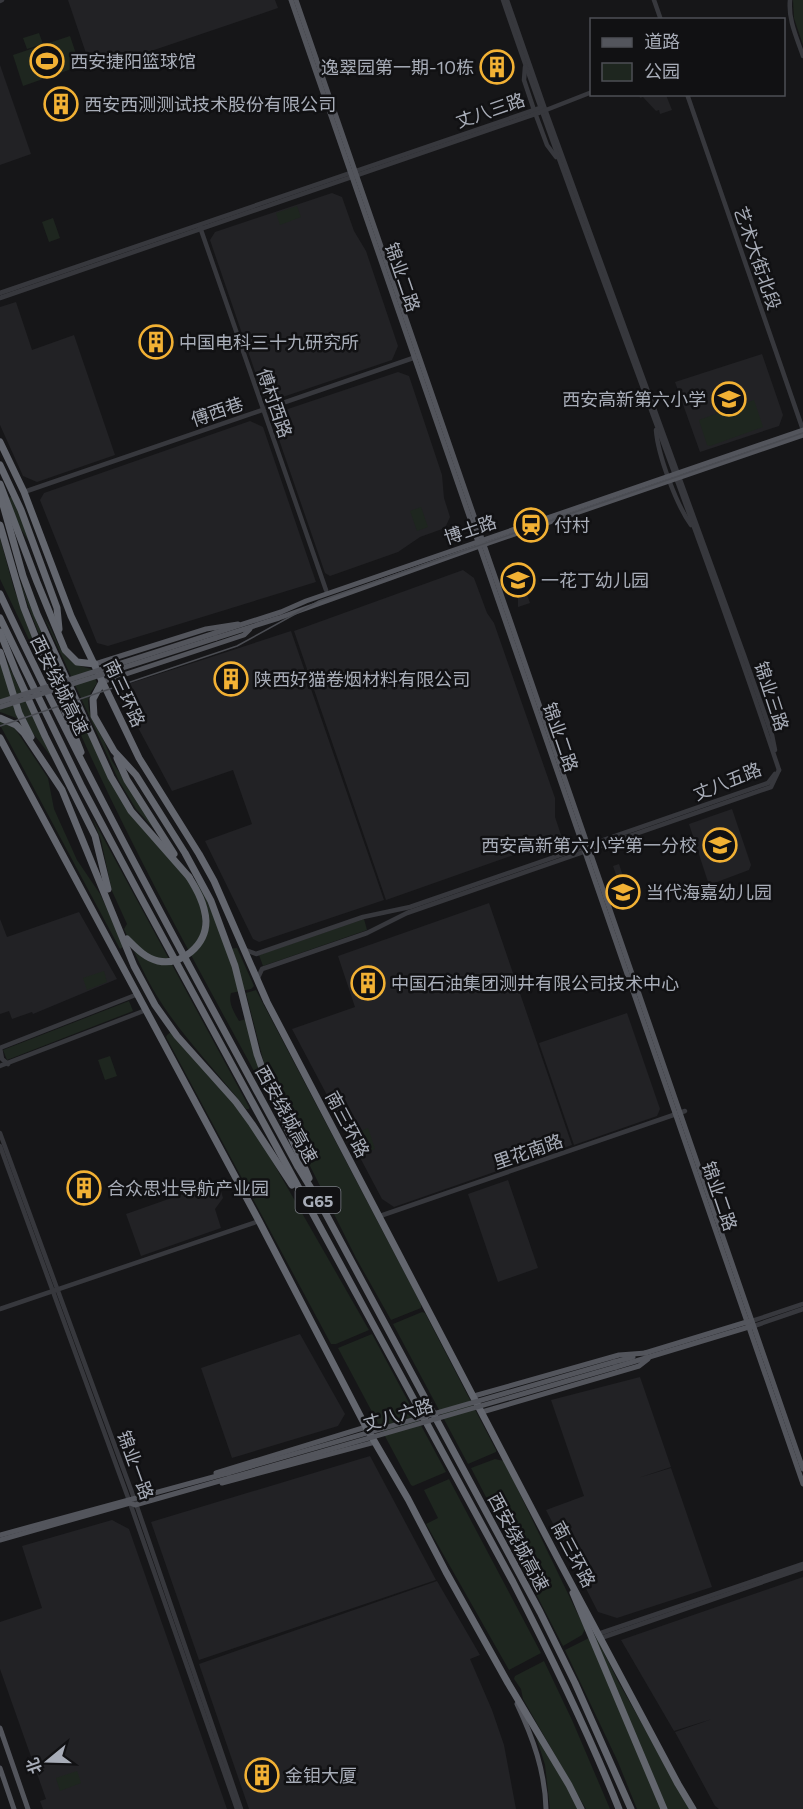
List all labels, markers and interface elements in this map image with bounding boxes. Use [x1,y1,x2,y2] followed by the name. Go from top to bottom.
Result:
[590,18,785,96] legend
[644,30,680,52] text: 道路
[29,43,65,79] sports icon: 西安捷阳篮球馆
[479,49,515,85] building icon: 逸翠园第一期-10栋
[70,50,196,72] place label: 西安捷阳篮球馆
[321,56,474,78] place label: 逸翠园第一期-10栋
[644,60,680,82] text: 公园
[43,86,79,122] building icon: 西安西测测试技术股份有限公司
[452,88,528,132] street label: 丈八三路
[84,93,336,115] place label: 西安西测测试技术股份有限公司
[730,203,786,313] street label: 艺术大街北段
[381,239,425,315] street label: 锦业二路
[138,324,174,360] building icon: 中国电科三十九研究所
[179,331,359,353] place label: 中国电科三十九研究所
[253,365,297,441] street label: 傅村西路
[711,381,747,417] school or university icon: 西安高新第六小学
[562,388,706,410] place label: 西安高新第六小学
[188,392,246,430] street label: 傅西巷
[513,507,549,543] station icon: 付村
[441,510,499,548] street label: 博士路
[554,514,590,536] place label: 付村
[500,562,536,598] school or university icon: 一花丁幼儿园
[541,569,649,591] place label: 一花丁幼儿园
[26,632,94,738] street label: 西安绕城高速
[100,656,150,730] street label: 南三环路
[750,658,794,734] street label: 锦业三路
[213,661,249,697] building icon: 陕西好猫卷烟材料有限公司
[254,668,470,690] place label: 陕西好猫卷烟材料有限公司
[539,699,583,775] street label: 锦业二路
[690,757,764,805] street label: 丈八五路
[702,827,738,863] school or university icon: 西安高新第六小学第一分校
[481,834,697,856] place label: 西安高新第六小学第一分校
[605,874,641,910] school or university icon: 当代海嘉幼儿园
[646,881,772,903] place label: 当代海嘉幼儿园
[350,965,386,1001] building icon: 中国石油集团测井有限公司技术中心
[391,972,679,994] place label: 中国石油集团测井有限公司技术中心
[251,1061,323,1167] street label: 西安绕城高速
[321,1087,375,1161] street label: 南三环路
[490,1129,566,1173] street label: 里花南路
[698,1158,742,1234] street label: 锦业二路
[66,1170,102,1206] building icon: 合众思壮导航产业园
[107,1177,269,1199] place label: 合众思壮导航产业园
[296,1187,340,1213] road number: G65
[360,1394,436,1434] street label: 丈八六路
[113,1427,159,1503] street label: 锦业一路
[484,1489,554,1595] street label: 西安绕城高速
[547,1517,601,1591] street label: 南三环路
[18,1731,78,1791] north arrow
[22,1755,45,1777] text: 北
[244,1757,280,1793] building icon: 金钼大厦
[285,1764,357,1786] place label: 金钼大厦

